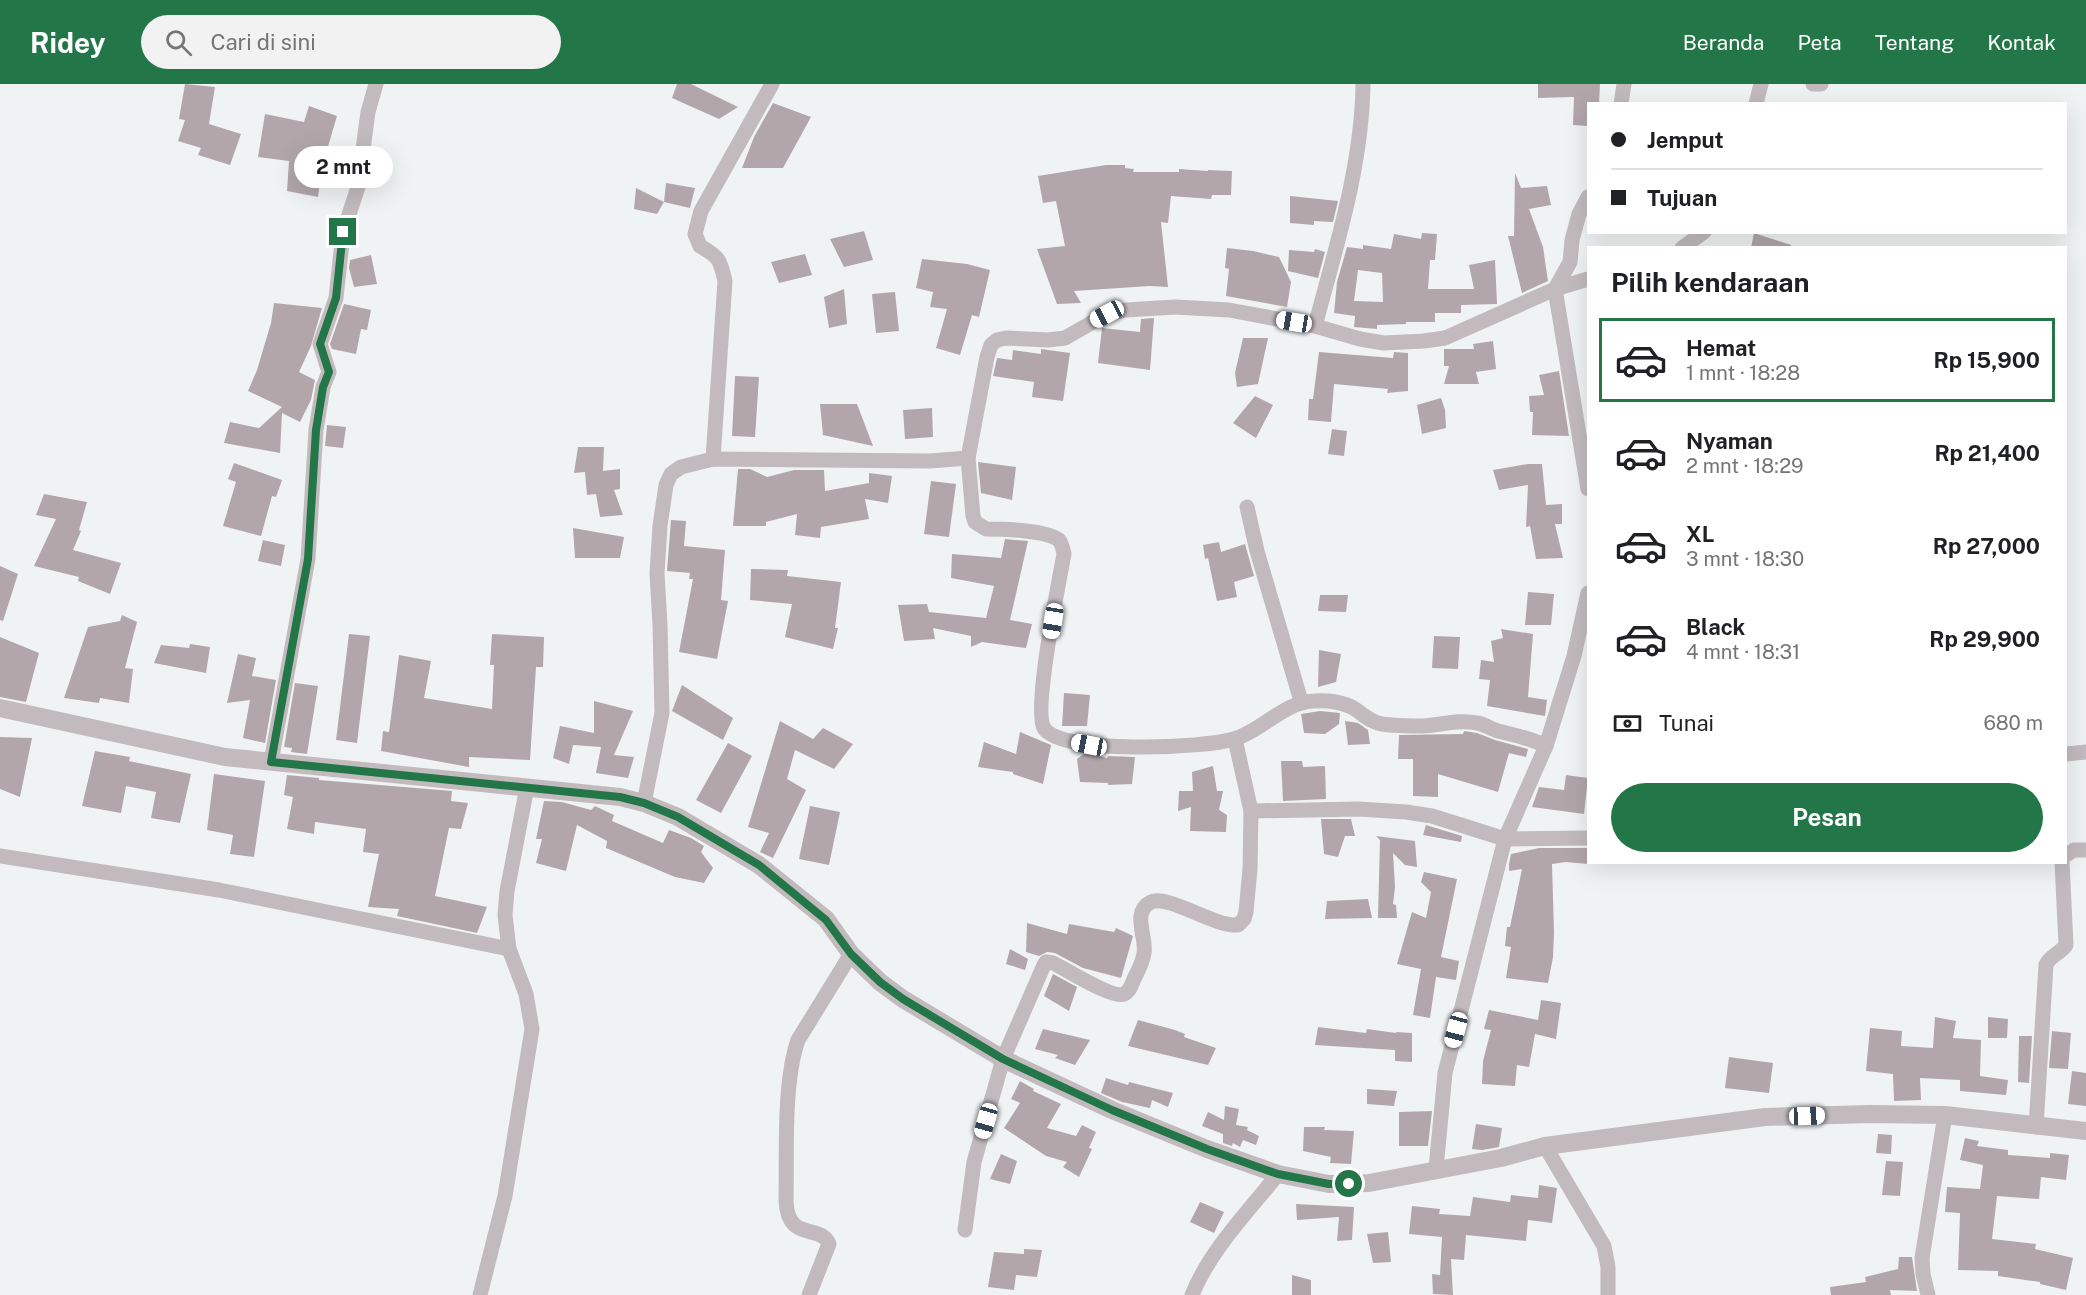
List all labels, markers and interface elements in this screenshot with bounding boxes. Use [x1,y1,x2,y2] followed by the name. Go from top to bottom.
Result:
[141,15,561,69] search box
[30,26,105,59] text: Ridey
[162,26,195,59] icon: search
[210,29,316,55] text: Cari di sini
[1683,30,1764,55] text: Beranda
[1797,30,1842,55] text: Peta
[1875,30,1954,55] text: Tentang
[1987,30,2056,55] text: Kontak
[1647,127,1724,153] text: Jemput
[294,145,392,187] callout: 2 mnt
[316,155,371,179] text: 2 mnt
[1647,185,1717,211] text: Tujuan
[329,218,356,245] route end
[1611,266,1810,298] text: Pilih kendaraan
[1087,298,1127,330] car
[1275,310,1313,334] car
[1614,333,1668,387] icon: car
[1686,335,1756,361] text: Hemat
[1933,347,2040,373] text: Rp 15,900
[1686,361,1800,385] text: 1 mnt · 18:28
[1614,426,1668,480] icon: car
[1686,428,1773,454] text: Nyaman
[1934,440,2040,466] text: Rp 21,400
[1686,454,1804,478] text: 2 mnt · 18:29
[1614,519,1668,573] icon: car
[1686,521,1714,547] text: XL
[1933,533,2040,559] text: Rp 27,000
[1686,547,1804,571] text: 3 mnt · 18:30
[1041,602,1065,640] car
[1614,612,1668,666] icon: car
[1686,614,1745,640] text: Black
[1929,626,2040,652] text: Rp 29,900
[1686,640,1800,664] text: 4 mnt · 18:31
[1611,707,1644,740] icon: cash
[1659,710,1714,736] text: Tunai
[1983,711,2043,735] text: 680 m
[1070,733,1108,757] car
[1611,783,2043,852] button: Pesan
[1443,1010,1469,1050] car
[972,1101,1000,1141] car
[1789,1106,1825,1126] car
[1335,1170,1362,1197] route start

